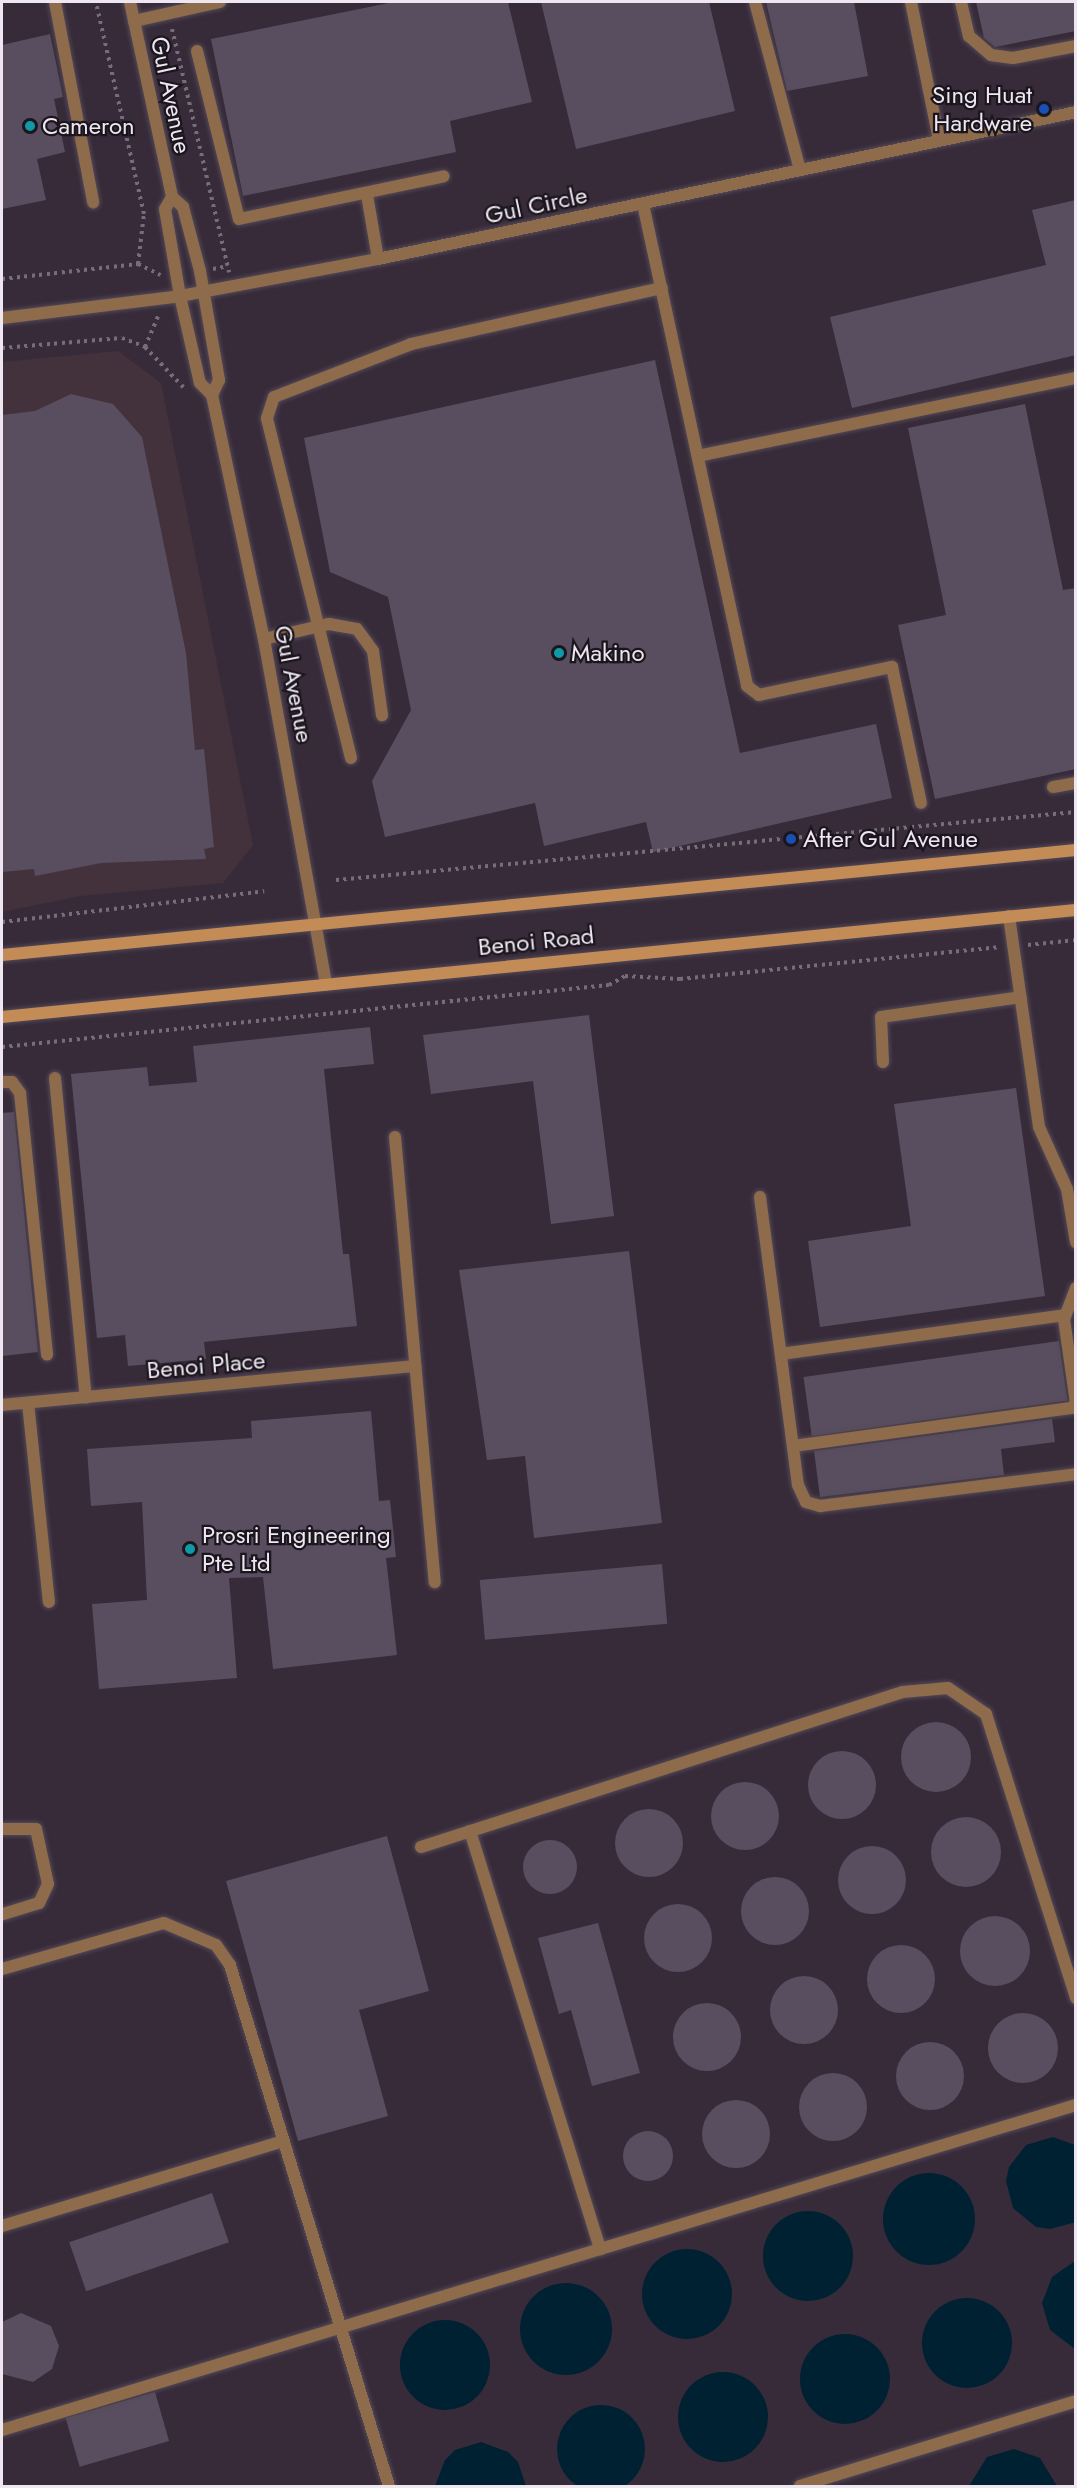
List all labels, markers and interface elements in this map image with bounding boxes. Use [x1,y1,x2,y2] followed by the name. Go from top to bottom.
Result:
[145,34,197,156] street label: Gul Avenue
[932,81,1032,137] place label: Sing Huat Hardware
[1037,102,1051,116] marker: Sing Huat Hardware
[42,112,135,140] place label: Cameron
[23,119,37,133] marker: Cameron
[482,180,590,230] street label: Gul Circle
[269,623,319,745] street label: Gul Avenue
[571,639,644,667] place label: Makino
[552,646,566,660] marker: Makino
[803,825,978,853] place label: After Gul Avenue
[784,832,798,846] marker: After Gul Avenue
[476,921,596,961] street label: Benoi Road
[145,1345,267,1385] street label: Benoi Place
[202,1521,391,1577] place label: Prosri Engineering Pte Ltd
[183,1542,197,1556] marker: Prosri Engineering Pte Ltd

